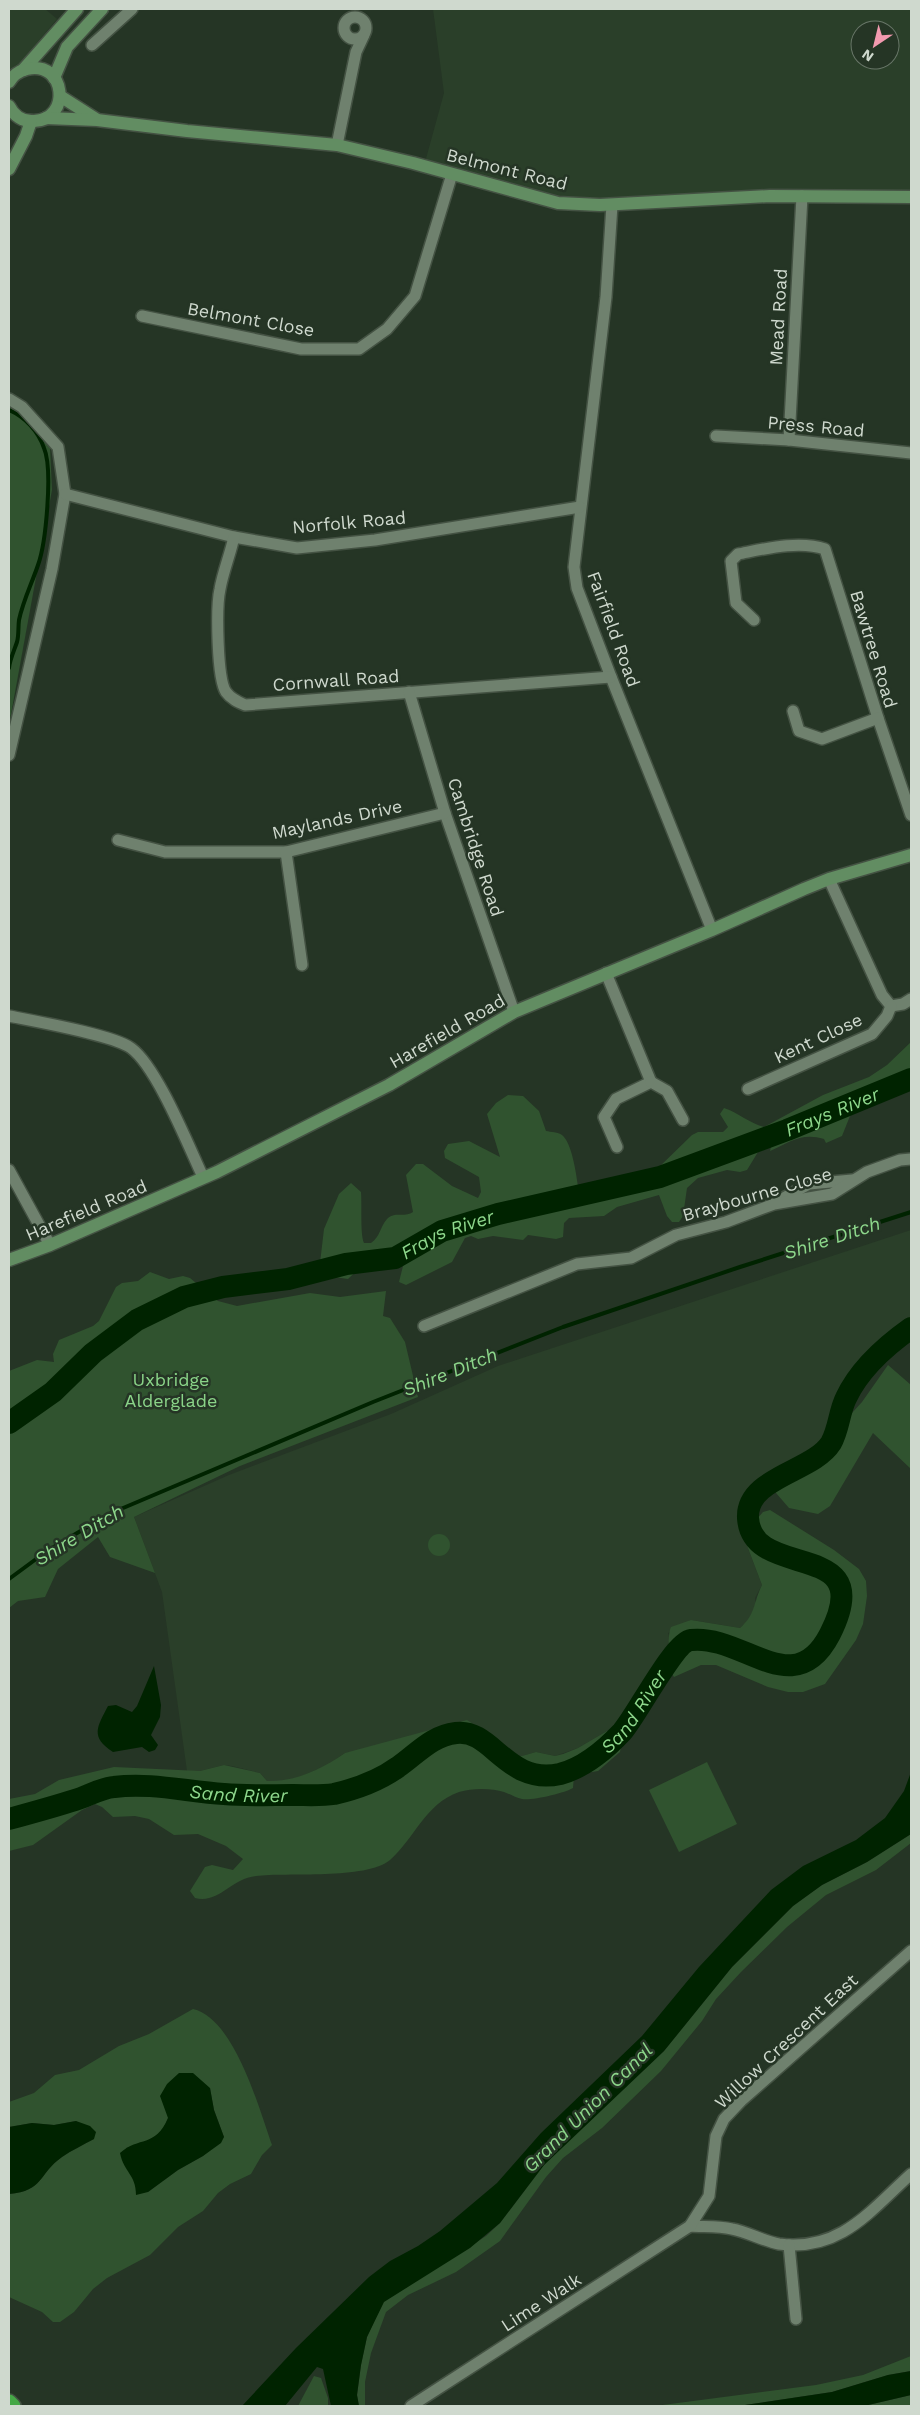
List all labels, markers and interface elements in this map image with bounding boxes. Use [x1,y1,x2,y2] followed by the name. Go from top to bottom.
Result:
[850,20,900,70] north arrow
[859,46,876,65] text: N
[444,144,570,194] street label: Belmont Road
[765,268,791,366] street label: Mead Road
[186,297,316,341] street label: Belmont Close
[767,411,865,441] street label: Press Road
[291,507,407,537] street label: Norfolk Road
[583,568,645,690] street label: Fairfield Road
[846,587,902,711] street label: Bawtree Road
[272,665,400,695] street label: Cornwall Road
[444,775,508,919] street label: Cambridge Road
[270,795,404,843] street label: Maylands Drive
[386,989,508,1073] street label: Harefield Road
[771,1008,865,1068] street label: Kent Close
[781,1082,883,1141] water label: Frays River
[680,1163,834,1225] street label: Braybourne Close
[22,1175,150,1245] street label: Harefield Road
[396,1204,497,1264] water label: Frays River
[781,1212,883,1264] water label: Shire Ditch
[399,1343,501,1401] water label: Shire Ditch
[125,1369,217,1411] park label: Uxbridge Alderglade
[30,1499,128,1571] water label: Shire Ditch
[596,1665,672,1758] water label: Sand River
[188,1779,288,1807] water label: Sand River
[710,1969,862,2113] street label: Willow Crescent East
[519,2038,658,2177] water label: Grand Union Canal
[497,2268,585,2336] street label: Lime Walk

